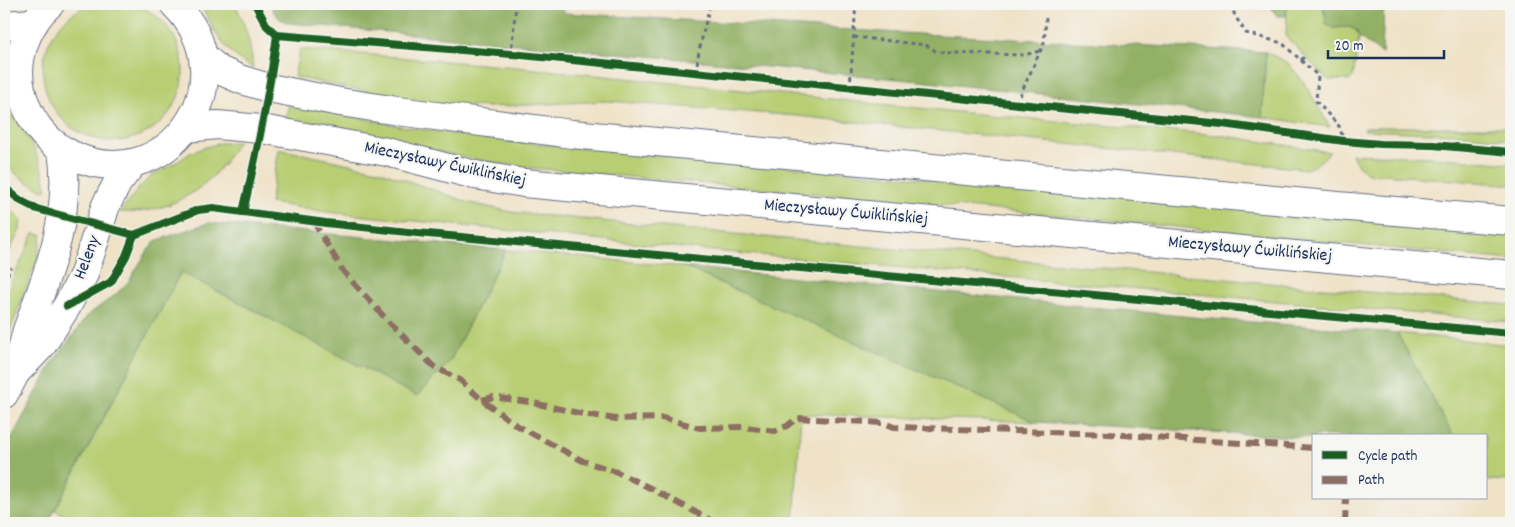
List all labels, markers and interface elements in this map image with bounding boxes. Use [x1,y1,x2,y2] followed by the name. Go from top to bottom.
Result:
[1328,28,1444,60] scale bar
[1335,36,1363,58] text: 20 m
[362,136,528,194] street label: Mieczysławy Ćwiklińskiej
[763,193,929,233] street label: Mieczysławy Ćwiklińskiej
[1167,230,1333,270] street label: Mieczysławy Ćwiklińskiej
[68,232,108,283] street label: Heleny
[1312,434,1488,500] legend
[1358,446,1418,468] text: Cycle path
[1358,470,1384,492] text: Path

